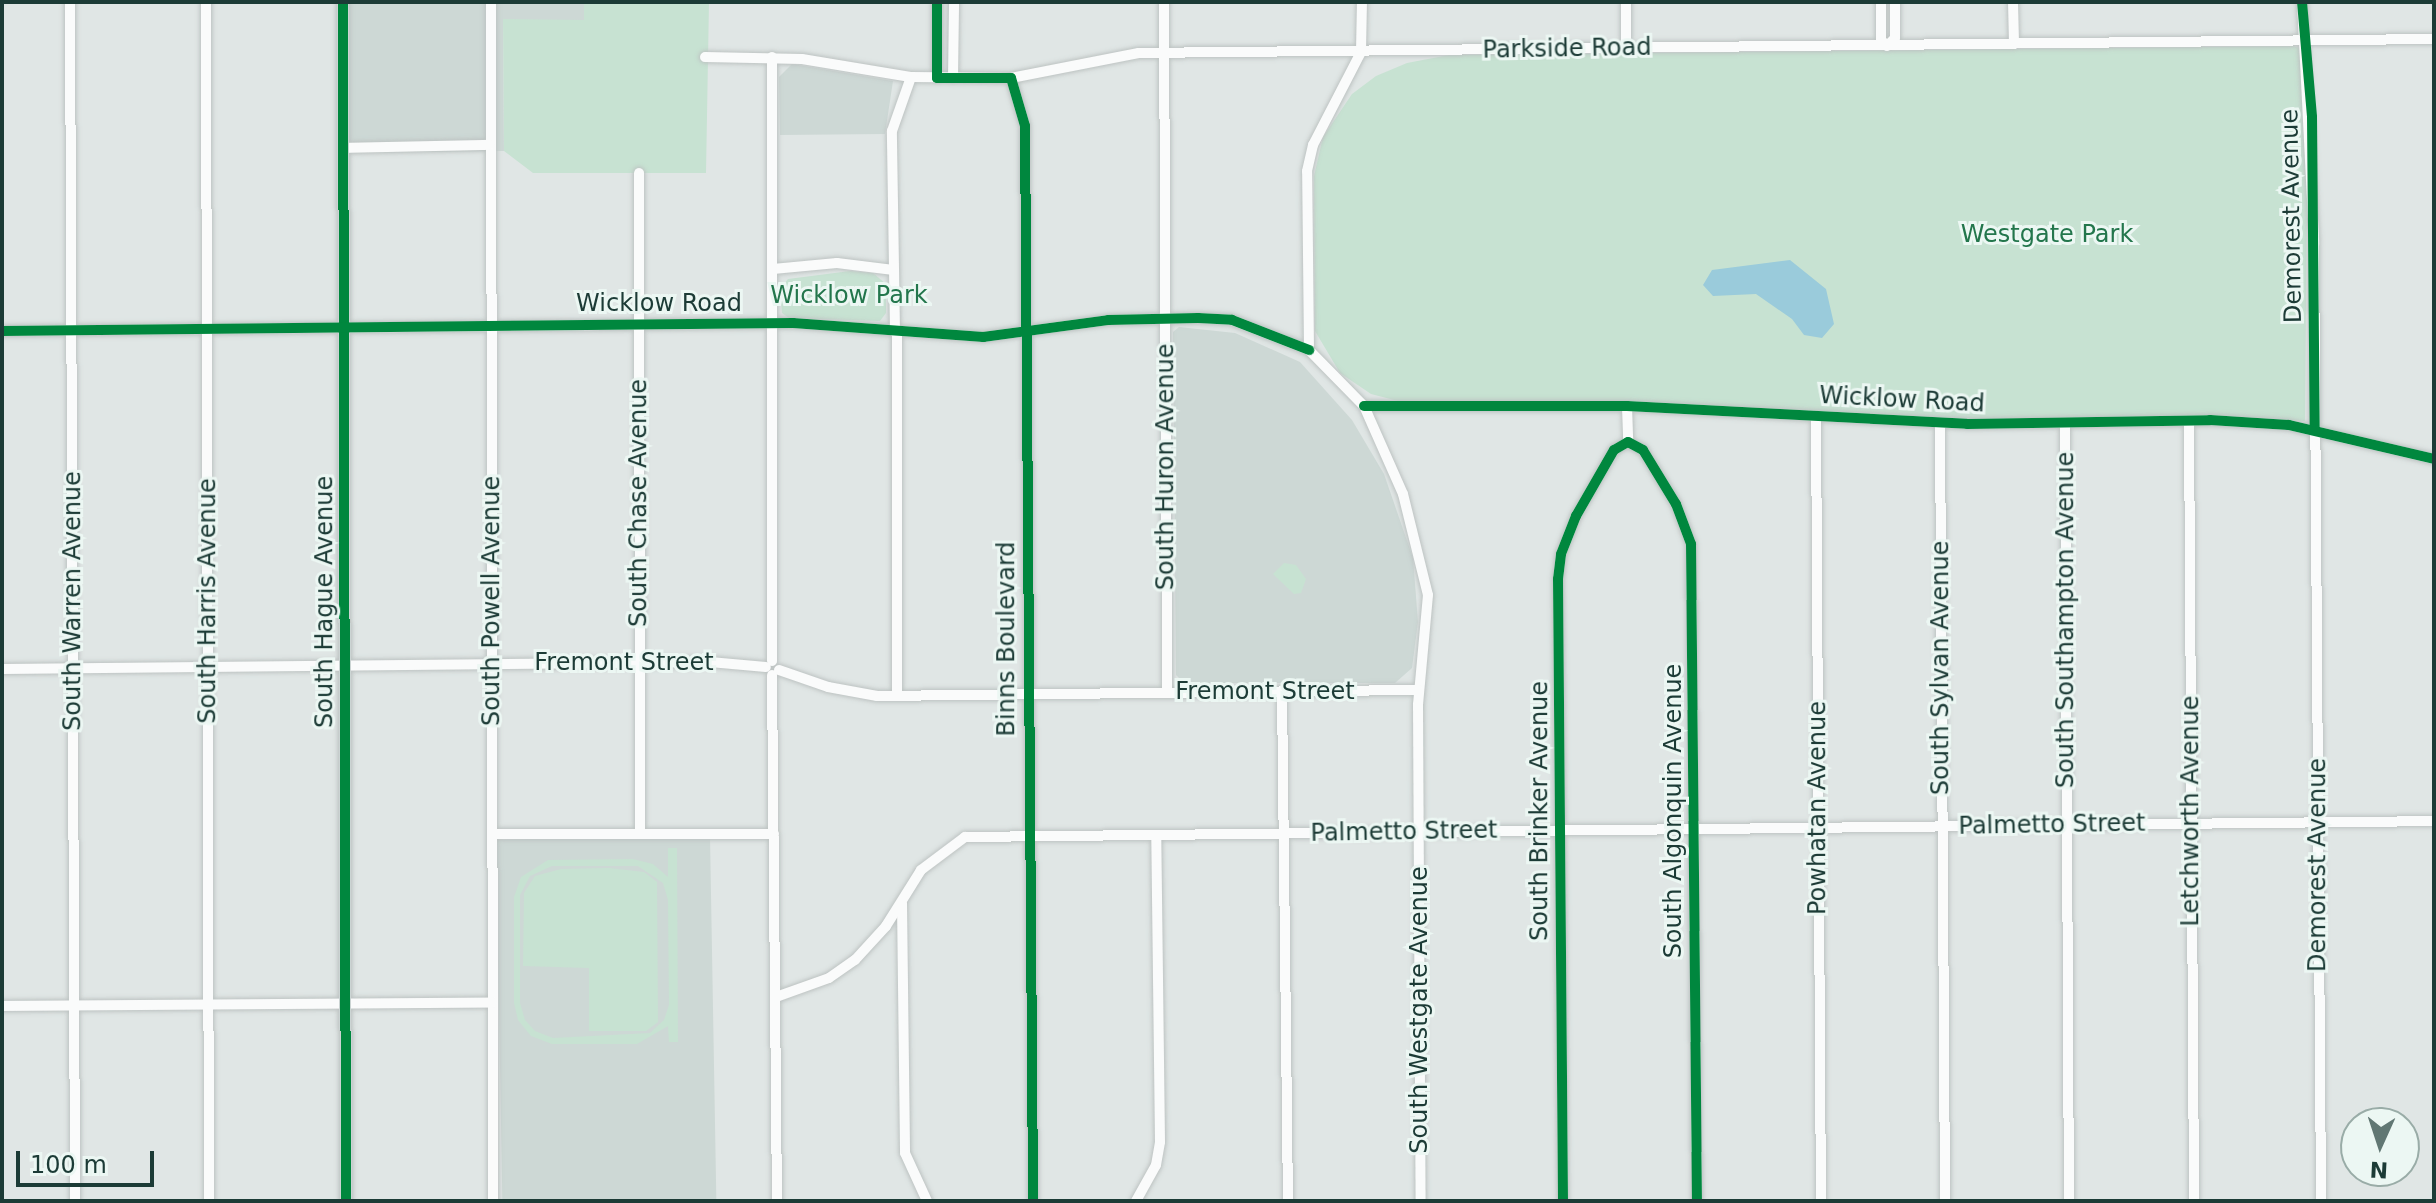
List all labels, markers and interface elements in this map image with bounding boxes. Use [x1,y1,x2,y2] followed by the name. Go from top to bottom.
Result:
[1482,33,1652,65] street label: Parkside Road
[2276,109,2308,323] street label: Demorest Avenue
[1961,221,2133,249] park label: Westgate Park
[770,282,928,310] park label: Wicklow Park
[576,290,742,318] street label: Wicklow Road
[1152,344,1180,590] street label: South Huron Avenue
[625,379,653,627] street label: South Chase Avenue
[1818,381,1986,419] street label: Wicklow Road
[2052,452,2080,788] street label: South Southampton Avenue
[59,471,87,731] street label: South Warren Avenue
[311,476,339,728] street label: South Hague Avenue
[478,476,506,726] street label: South Powell Avenue
[194,478,222,724] street label: South Harris Avenue
[993,541,1021,737] street label: Binns Boulevard
[1927,541,1955,795] street label: South Sylvan Avenue
[534,649,714,677] street label: Fremont Street
[1660,664,1688,958] street label: South Algonquin Avenue
[1175,678,1355,706] street label: Fremont Street
[1526,681,1554,941] street label: South Brinker Avenue
[2177,695,2205,927] street label: Letchworth Avenue
[1804,701,1832,915] street label: Powhatan Avenue
[2304,758,2332,972] street label: Demorest Avenue
[1958,809,2146,841] street label: Palmetto Street
[1310,816,1498,848] street label: Palmetto Street
[1406,866,1434,1154] street label: South Westgate Avenue
[2340,1107,2420,1187] north arrow
[20,1135,158,1185] scale bar
[30,1151,107,1179] text: 100 m
[2369,1157,2389,1182] text: N

